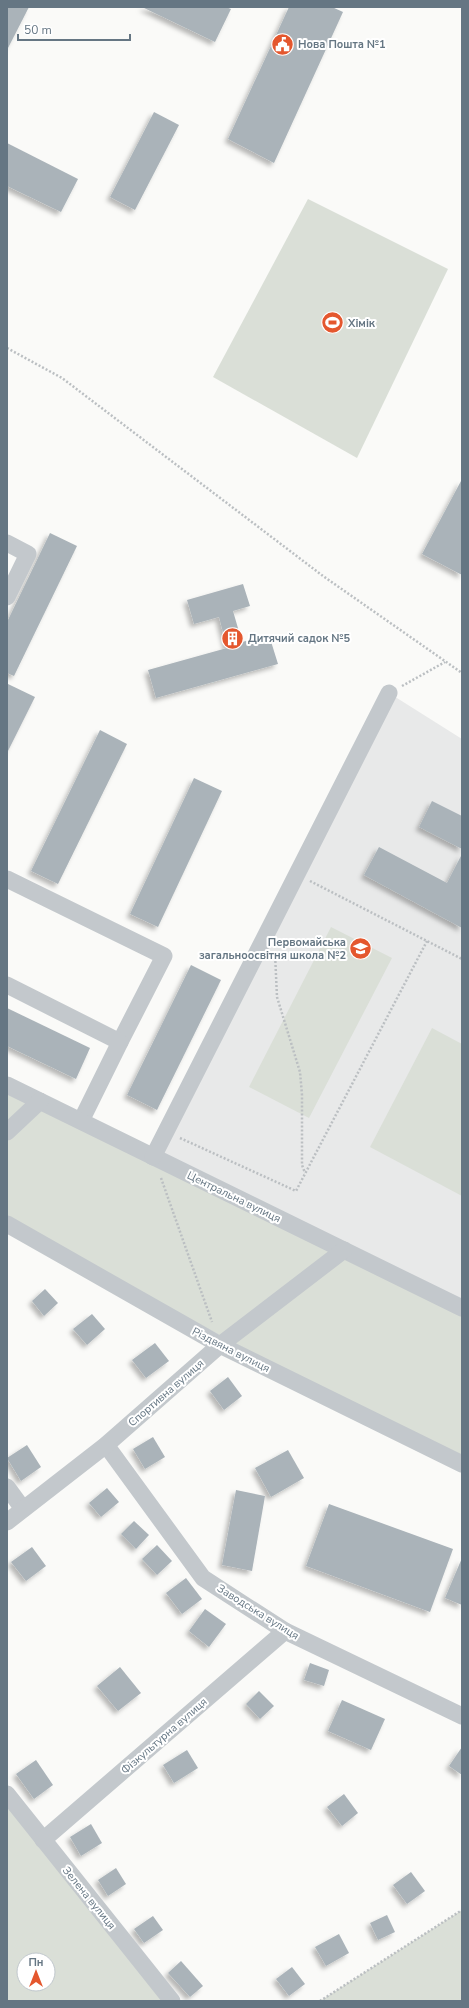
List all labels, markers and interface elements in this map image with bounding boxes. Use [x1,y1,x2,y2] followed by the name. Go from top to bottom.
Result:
[18,16,130,42] scale bar
[24,22,52,38] text: 50 m
[270,31,296,57] public building icon: Нова Пошта №1
[298,37,386,52] place label: Нова Пошта №1
[319,310,345,336] sports icon: Хімік
[347,316,376,331] place label: Хімік
[220,625,246,651] building icon: Дитячий садок №5
[248,631,350,646] place label: Дитячий садок №5
[199,935,346,963] place label: Первомайська загальноосвітня школа №2
[348,935,374,961] school or university icon: Первомайська загальноосвітня школа №2
[185,1168,283,1226] street label: Центральна вулиця
[189,1324,273,1376] street label: Різдвяна вулиця
[125,1356,207,1430] street label: Спортивна вулиця
[214,1581,302,1643] street label: Заводська вулиця
[118,1694,210,1778] street label: Фізкультурна вулиця
[59,1863,119,1933] street label: Зелена вулиця
[16,1952,56,1992] north arrow
[28,1955,44,1970] text: Пн

